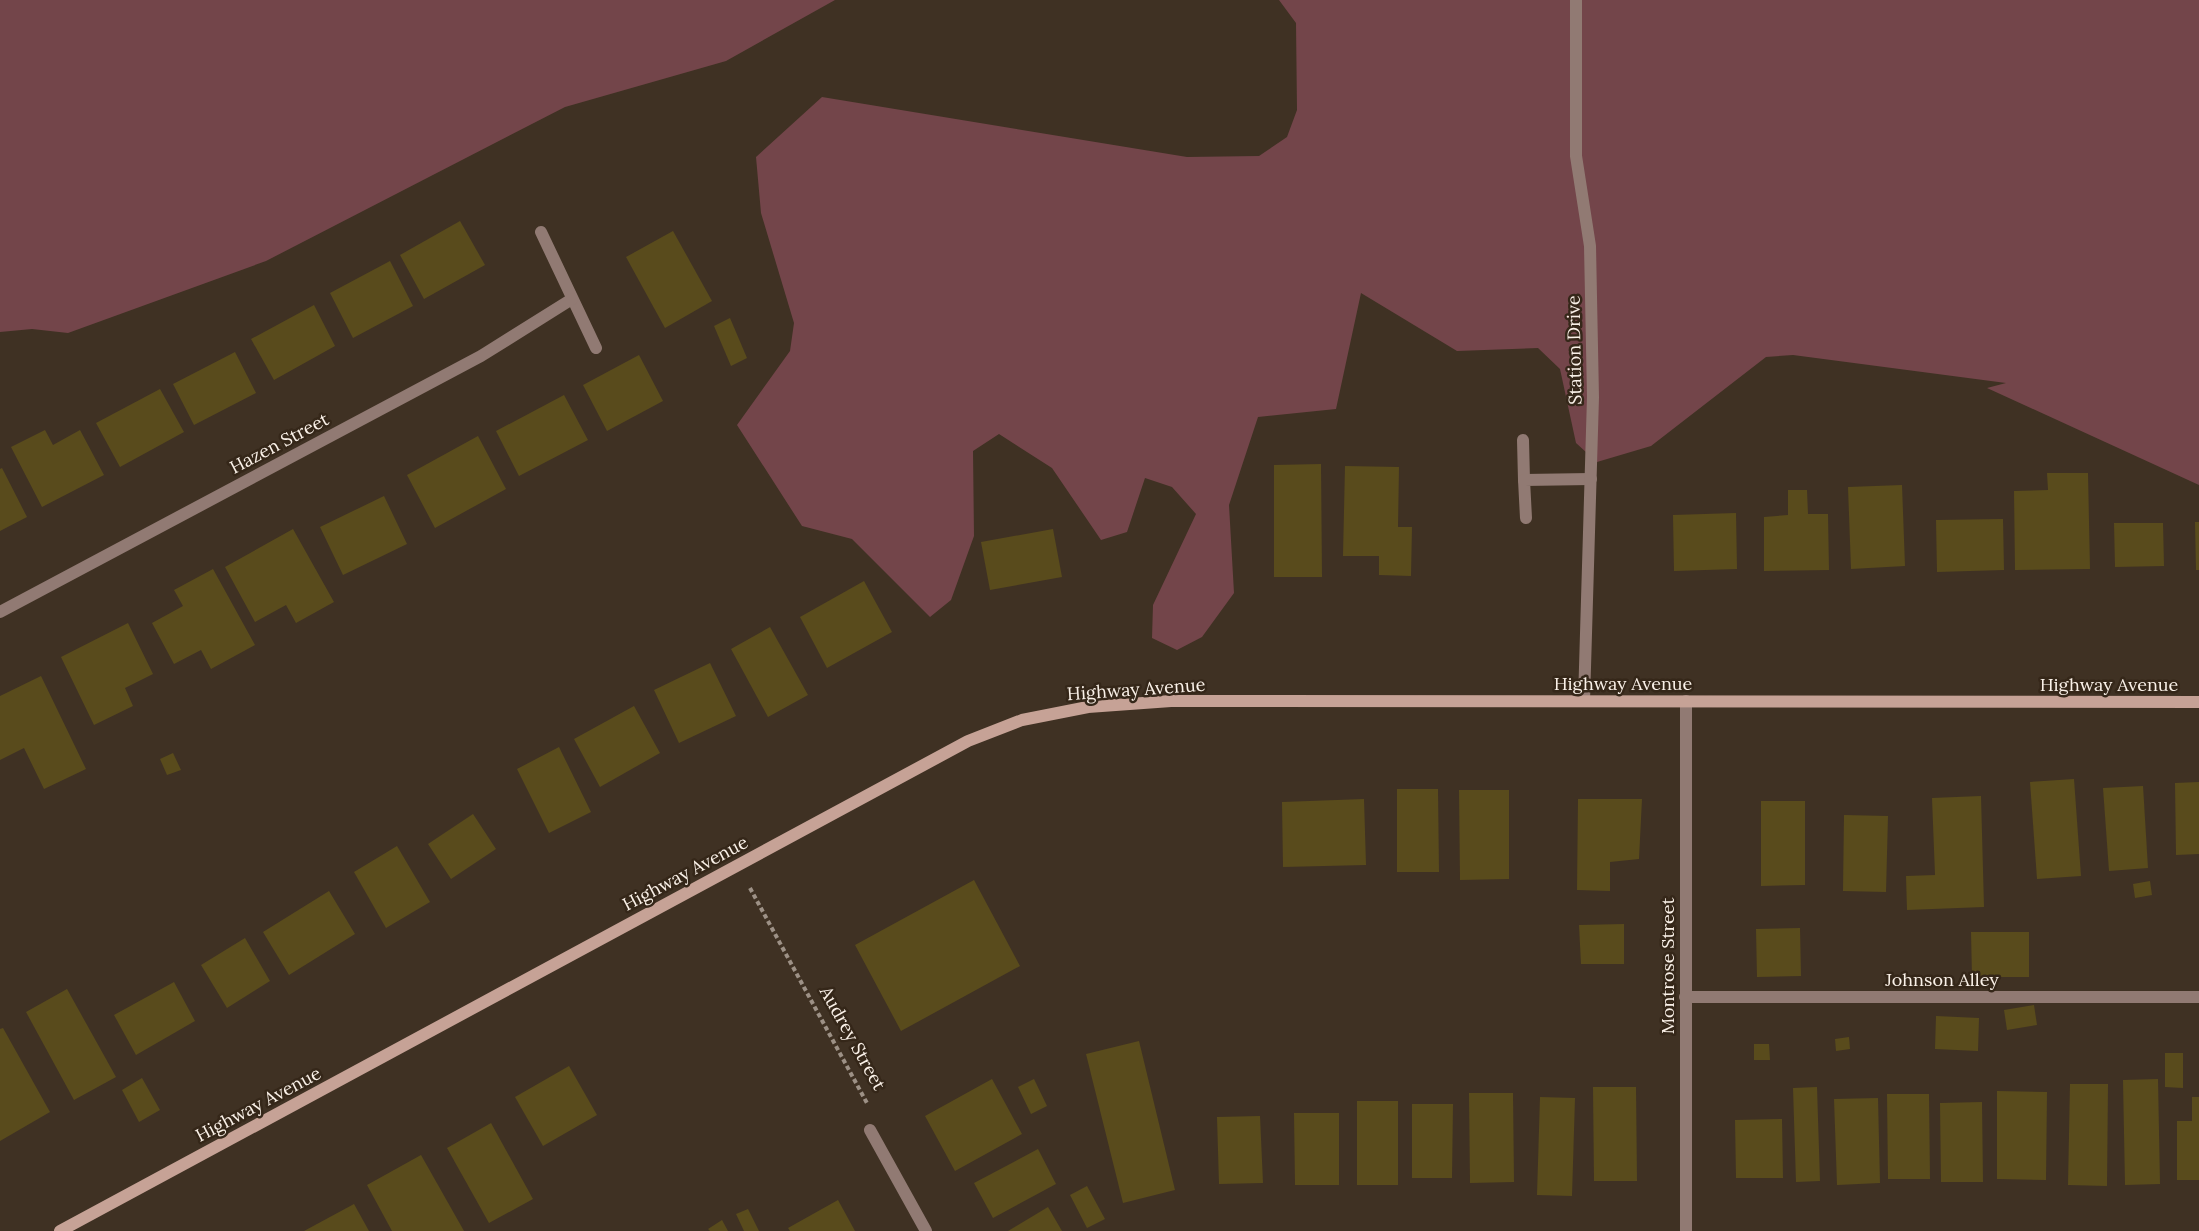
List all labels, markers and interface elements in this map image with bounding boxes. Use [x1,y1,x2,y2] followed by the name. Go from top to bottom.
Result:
[1562,295,1586,405] street label: Station Drive
[226,407,332,479] street label: Hazen Street
[1554,672,1693,695] street label: Highway Avenue
[1066,673,1206,705] street label: Highway Avenue
[2040,673,2179,696] street label: Highway Avenue
[618,830,752,916] street label: Highway Avenue
[1656,898,1679,1034] street label: Montrose Street
[1884,968,1999,991] street label: Johnson Alley
[814,981,891,1094] street label: Audrey Street
[191,1061,325,1147] street label: Highway Avenue

